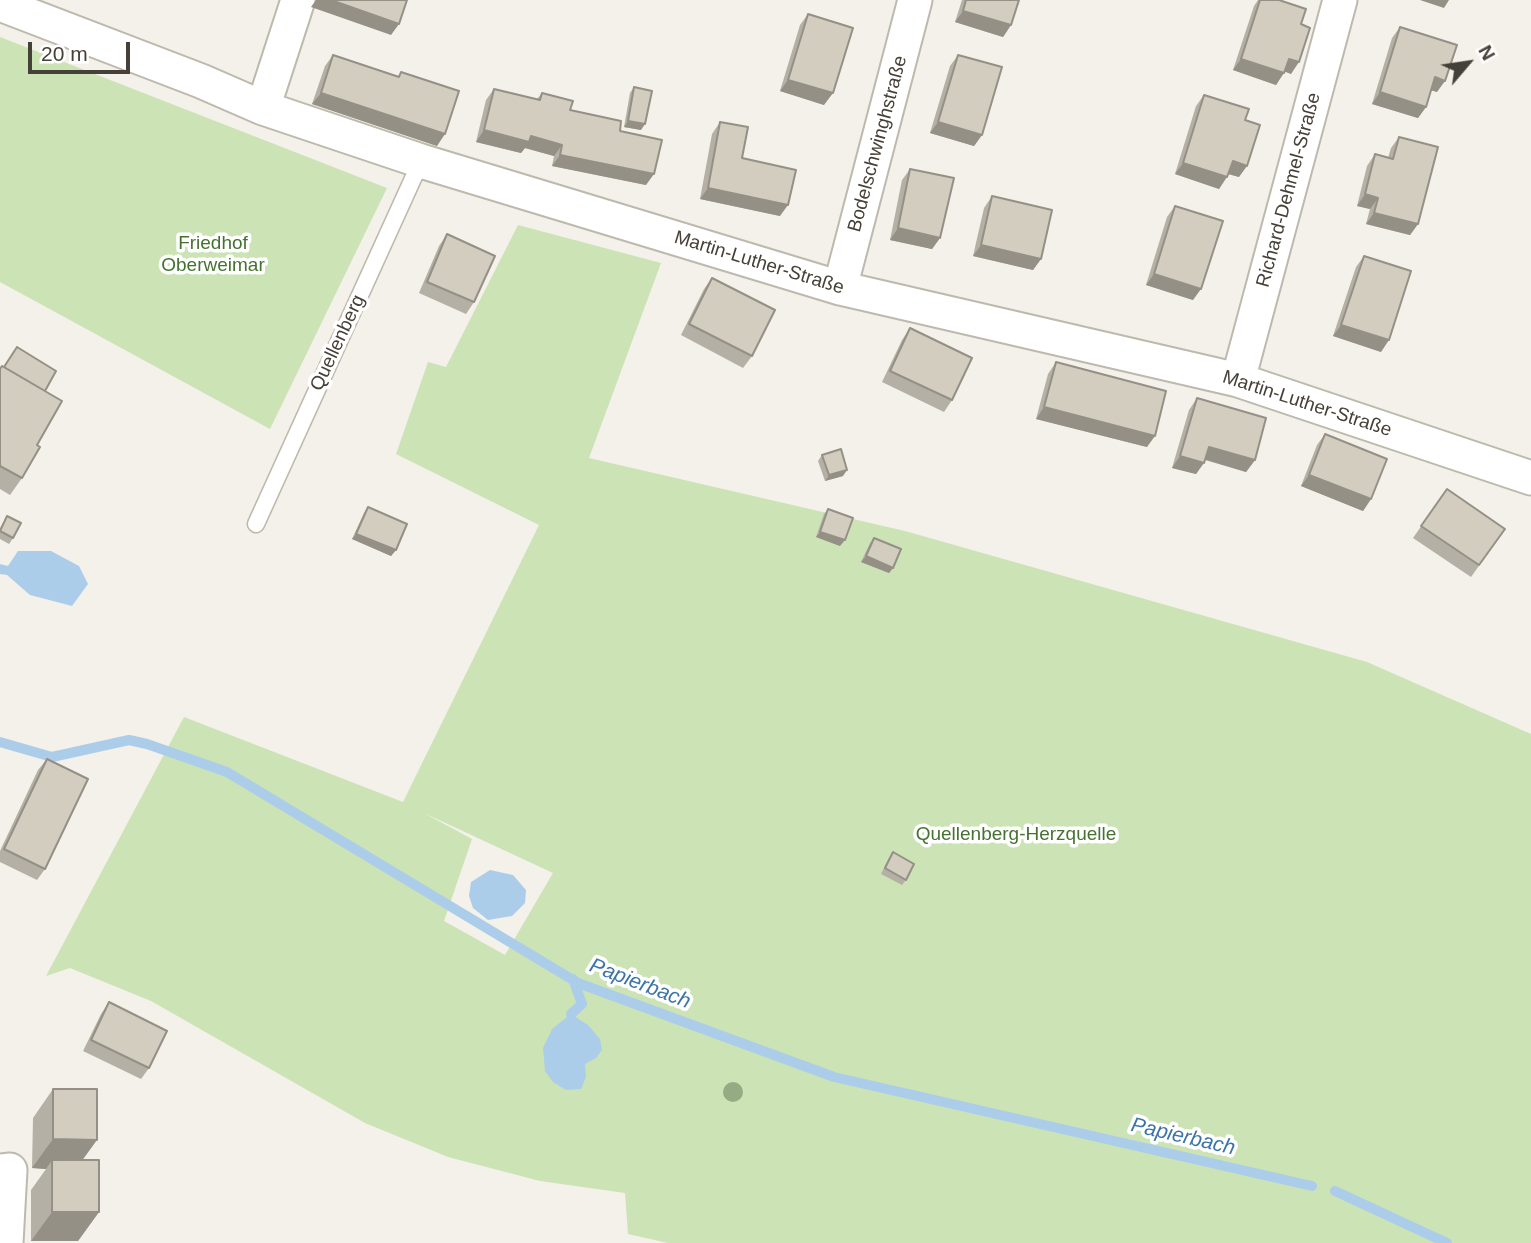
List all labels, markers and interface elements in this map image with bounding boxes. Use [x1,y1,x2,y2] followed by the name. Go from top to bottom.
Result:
[32,28,133,72] scale bar
[1433,28,1503,98] north arrow
[1474,41,1499,64] text: N
[41,42,88,65] text: 20 m
[843,53,913,235] street label: Bodelschwinghstraße
[1252,90,1326,290] street label: Richard-Dehmel-Straße
[671,226,847,300] street label: Martin-Luther-Straße
[161,233,265,277] park label: Friedhof Oberweimar
[306,291,370,395] street label: Quellenberg
[1220,366,1394,442] street label: Martin-Luther-Straße
[916,824,1116,846] park label: Quellenberg-Herzquelle
[586,953,694,1015] water label: Papierbach
[1128,1113,1238,1161] water label: Papierbach

